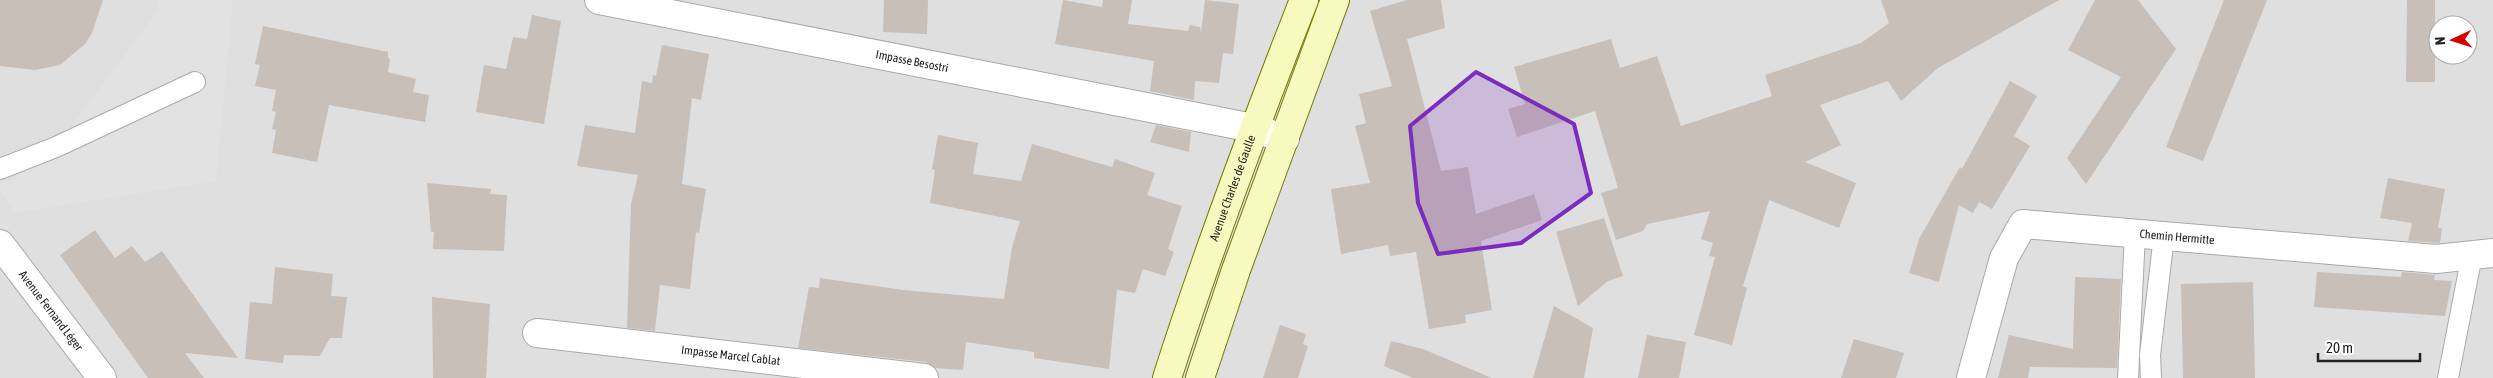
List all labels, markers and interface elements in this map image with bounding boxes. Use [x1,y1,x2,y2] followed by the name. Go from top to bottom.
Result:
[2428,15,2478,65] north arrow
[2432,36,2448,46] text: N
[875,47,950,75] street label: Impasse Besostri
[1207,133,1258,243] street label: Avenue Charles de Gaulle
[2139,227,2215,247] street label: Chemin Hermitte
[16,268,86,354] street label: Avenue Fernand Léger
[2318,330,2420,362] scale bar
[2326,339,2353,356] text: 20 m
[680,343,781,368] street label: Impasse Marcel Cablat

